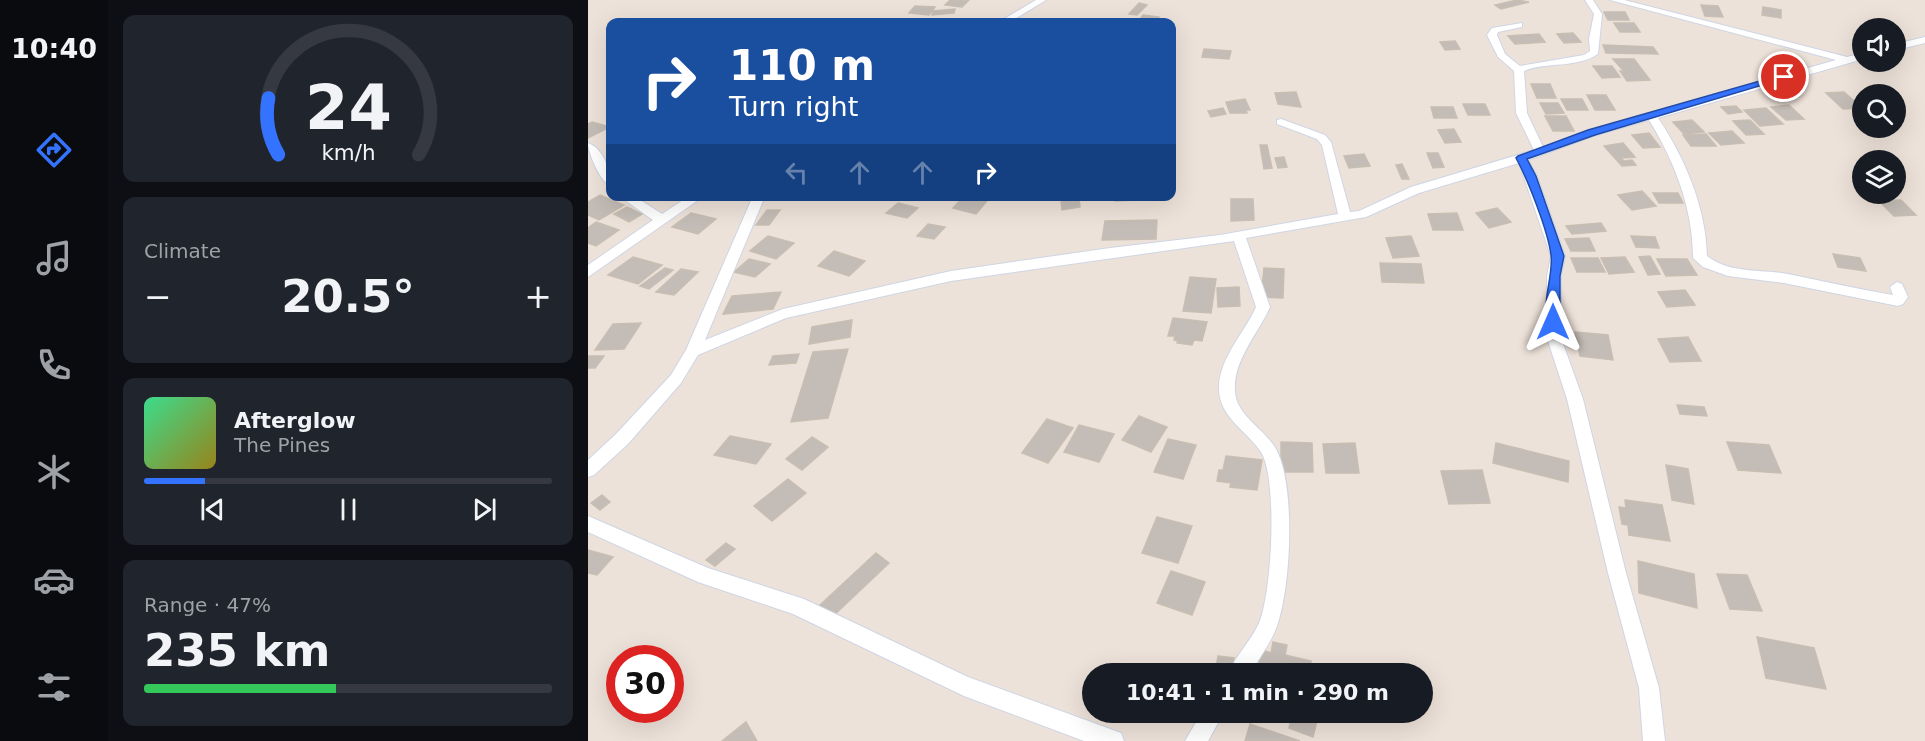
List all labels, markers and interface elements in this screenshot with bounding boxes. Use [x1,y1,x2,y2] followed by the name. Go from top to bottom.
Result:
[1852,18,1906,204] map controls
[1852,18,1906,72] button: sound
[11,33,97,64] text: 10:40
[729,41,875,90] text: 110 m
[630,42,708,120] icon: right
[1758,51,1809,102] pin
[1767,60,1800,93] icon: arrive
[305,71,391,144] text: 24
[1852,84,1906,138] button: search
[729,91,858,122] text: Turn right
[33,129,75,171] icon: directions
[321,141,375,166] text: km/h
[1852,150,1906,204] button: layers
[780,156,813,189] icon: left
[843,156,876,189] icon: ahead
[906,156,939,189] icon: ahead
[969,156,1002,189] icon: right
[33,237,75,279] icon: music
[144,239,221,263] text: Climate
[281,270,415,323] text: 20.5°
[144,277,172,316] text: −
[524,277,552,316] text: +
[1521,290,1585,354] position arrow
[33,344,75,386] icon: phone
[234,408,356,433] text: Afterglow
[234,433,330,457] text: The Pines
[33,451,75,493] icon: climate
[196,493,229,526] icon: previous
[332,493,365,526] icon: pause
[468,493,501,526] icon: next
[33,559,75,601] icon: car
[144,593,271,617] text: Range · 47%
[144,624,330,677] text: 235 km
[606,645,684,723] speed limit sign: 30
[33,666,75,708] icon: filters
[1126,680,1389,705] text: 10:41 · 1 min · 290 m

